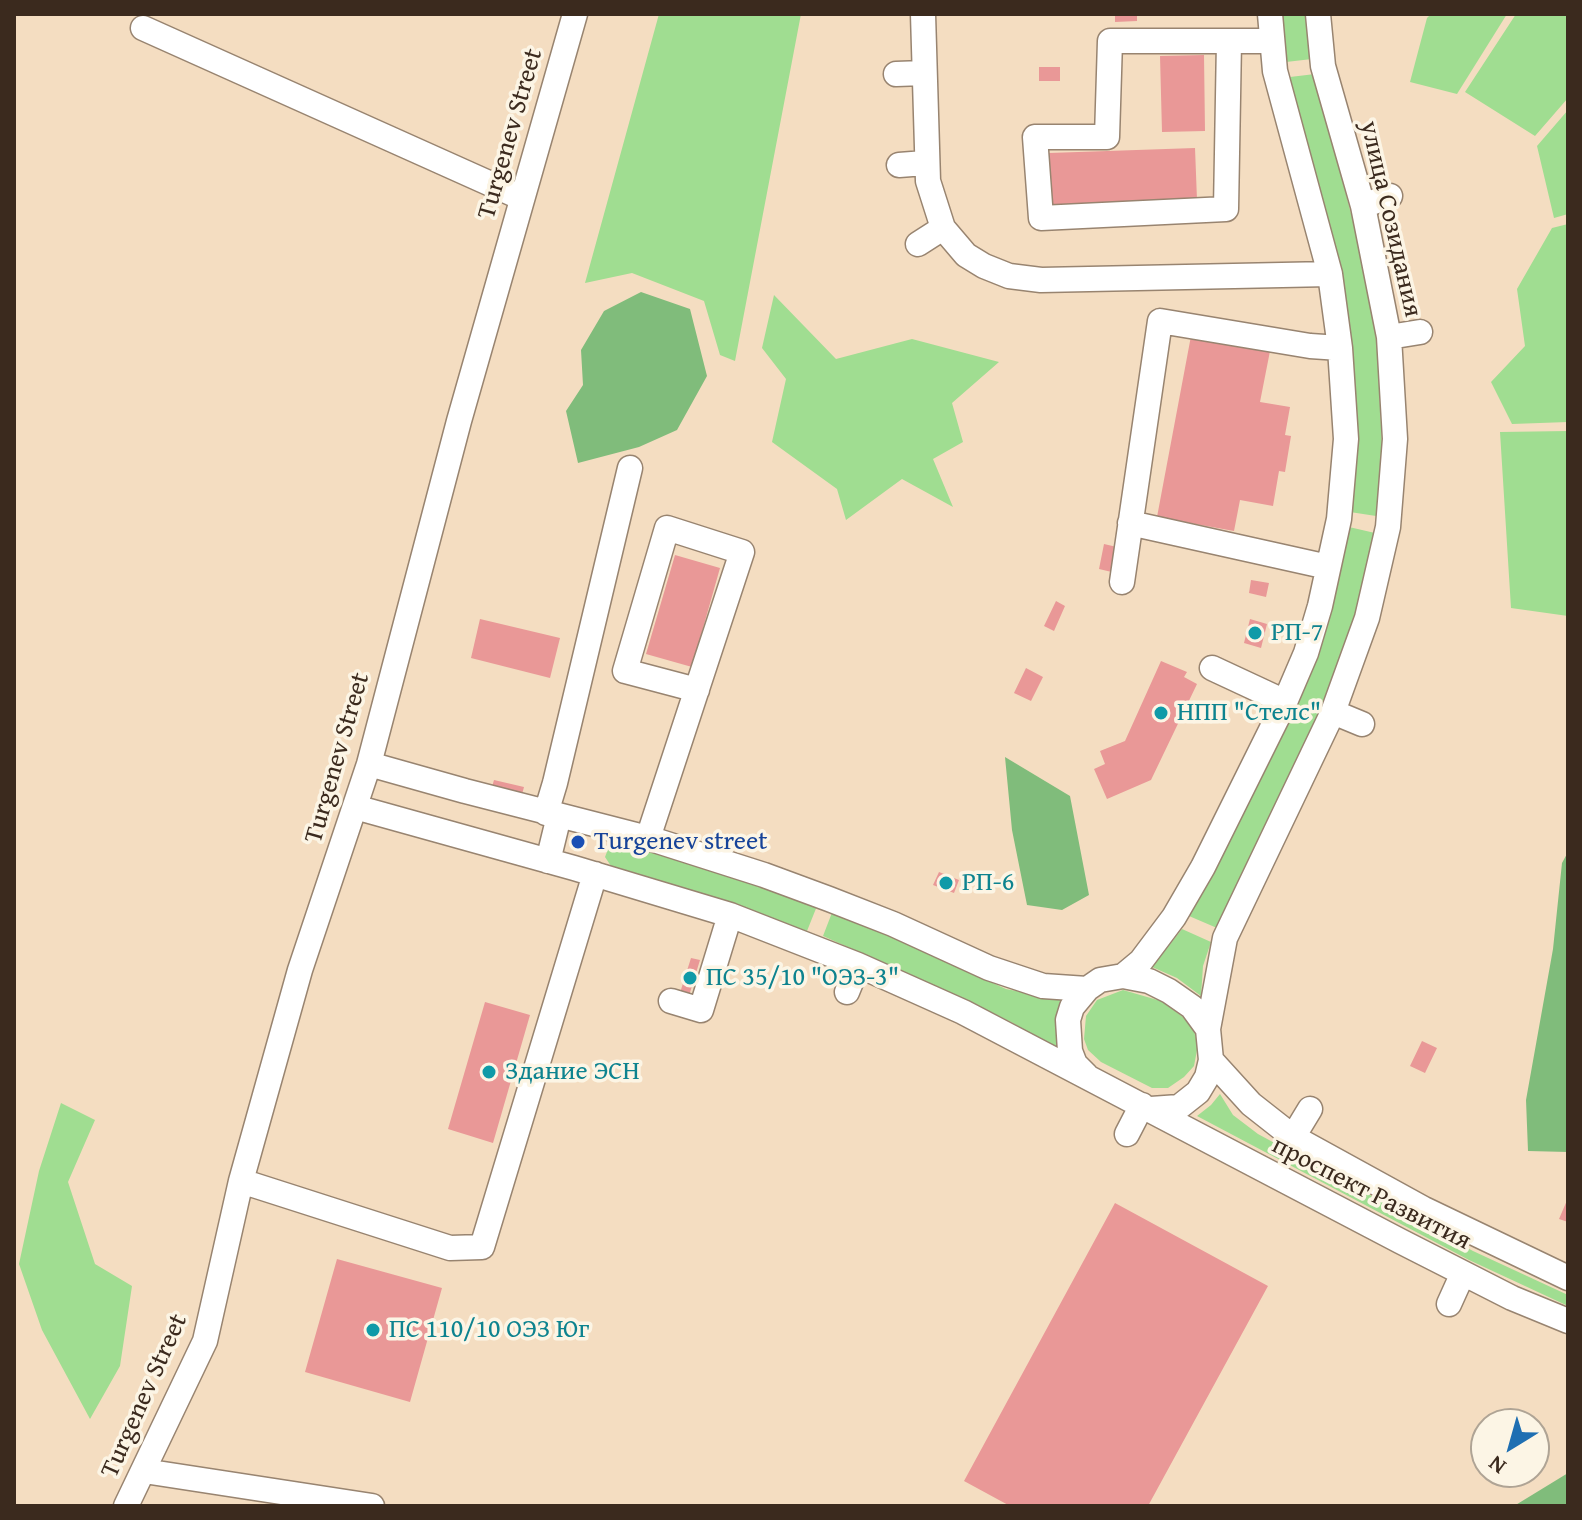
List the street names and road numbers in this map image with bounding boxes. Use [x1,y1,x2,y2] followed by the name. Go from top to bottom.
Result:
[472,45,550,223] street label: Turgenev Street
[1352,118,1428,320] street label: улица Созидания
[299,669,377,847] street label: Turgenev Street
[1266,1130,1476,1258] street label: проспект Развития
[95,1309,195,1483] street label: Turgenev Street

